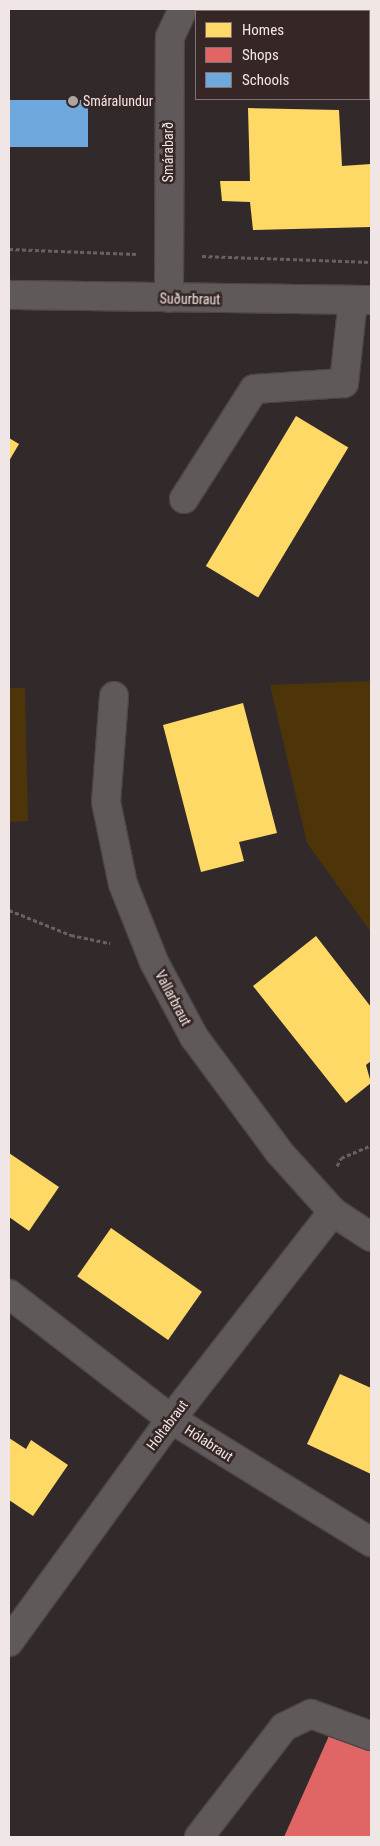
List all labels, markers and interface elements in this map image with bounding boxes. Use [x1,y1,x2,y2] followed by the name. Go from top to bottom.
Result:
[195,10,370,100] legend
[242,21,284,39] text: Homes
[242,46,279,64] text: Shops
[242,71,289,89] text: Schools
[83,93,153,109] place label: Smáralundur
[67,95,79,107] marker: Smáralundur
[160,122,176,182] street label: Smárabarð
[159,290,221,308] street label: Suðurbraut
[151,968,195,1028] street label: Vallarbraut
[143,1397,191,1453] street label: Holtabraut
[182,1421,236,1465] street label: Hólabraut

